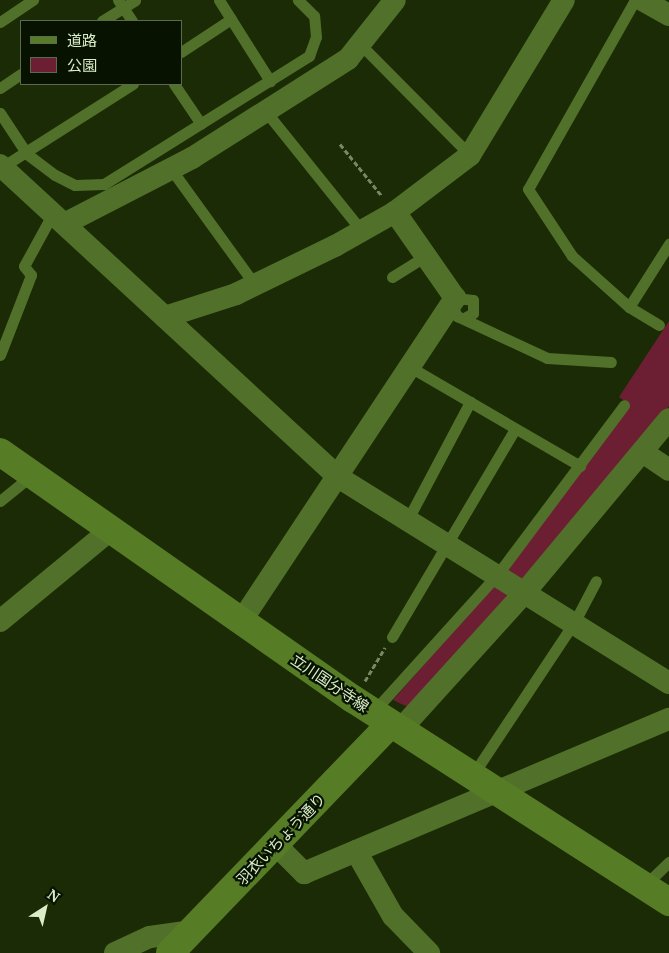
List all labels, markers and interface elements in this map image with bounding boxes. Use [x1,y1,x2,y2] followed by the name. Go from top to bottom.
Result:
[20,20,182,85] legend
[67,30,97,50] text: 道路
[67,55,97,75] text: 公園
[288,650,372,716] street label: 立川国分寺線
[233,790,329,888] street label: 羽衣いちょう通り
[20,883,70,933] north arrow
[44,884,64,906] text: N

